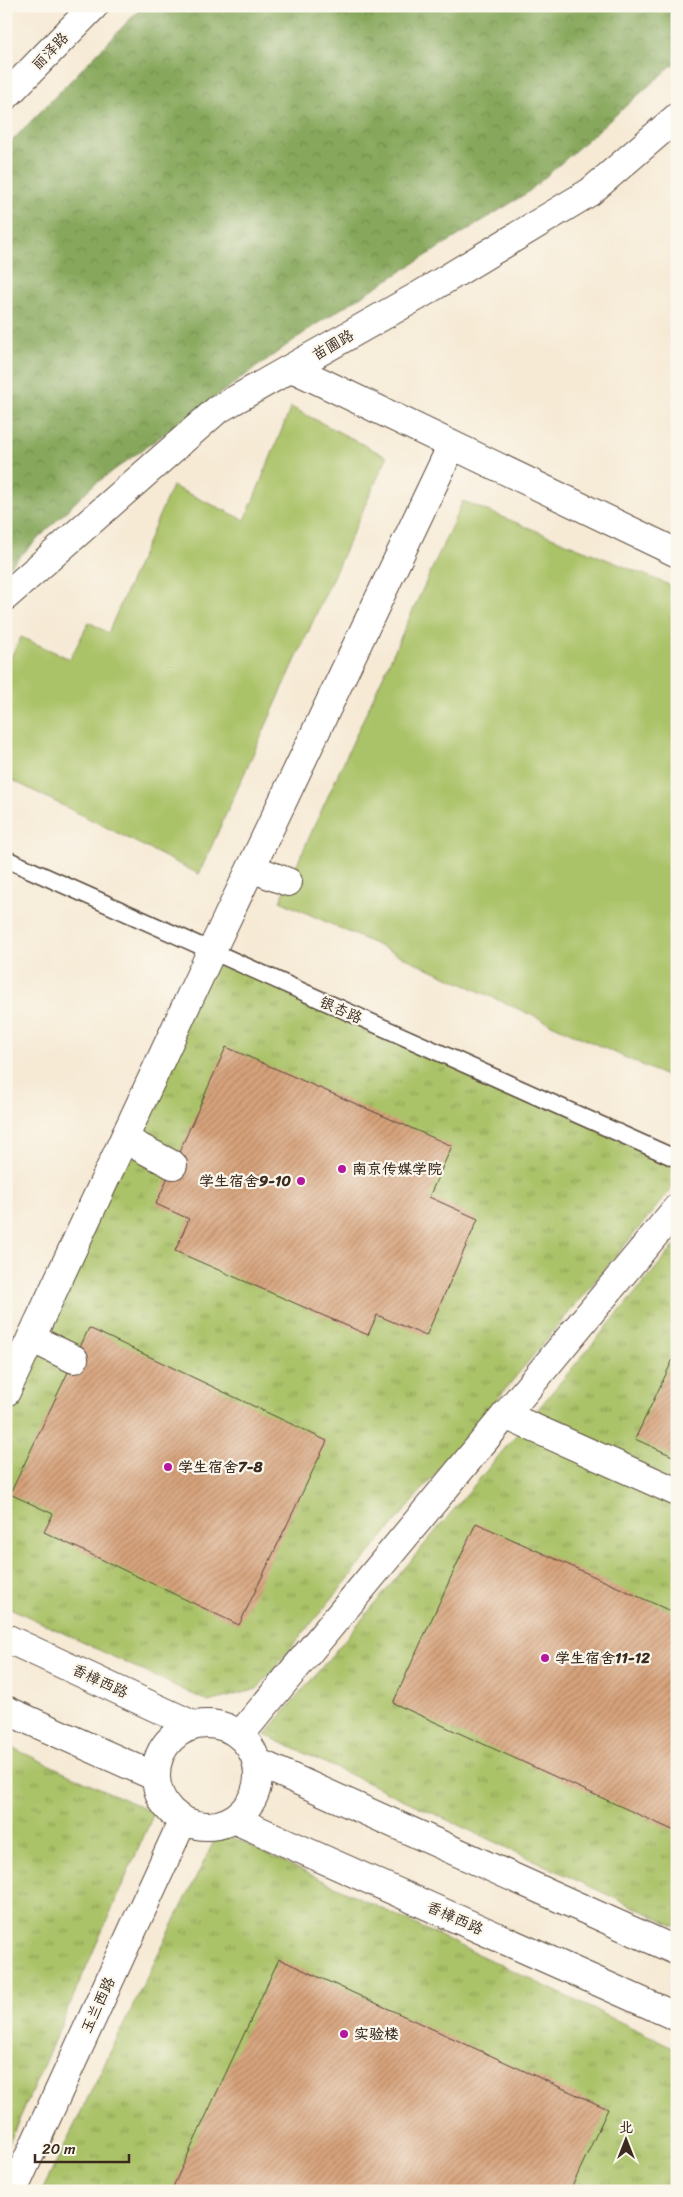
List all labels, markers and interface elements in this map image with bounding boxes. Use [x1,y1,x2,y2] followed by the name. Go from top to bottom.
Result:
[25,26,75,76] street label: 丽泽路
[307,322,359,368] street label: 苗圃路
[315,989,367,1031] street label: 银杏路
[352,1156,442,1182] place label: 南京传媒学院
[336,1163,348,1175] marker: 南京传媒学院
[199,1168,292,1194] place label: 学生宿舍9-10
[295,1175,307,1187] marker: 学生宿舍9-10
[178,1454,264,1480] place label: 学生宿舍7-8
[162,1461,174,1473] marker: 学生宿舍7-8
[555,1645,650,1671] place label: 学生宿舍11-12
[539,1652,551,1664] marker: 学生宿舍11-12
[67,1657,133,1705] street label: 香樟西路
[422,1894,488,1942] street label: 香樟西路
[74,1972,122,2038] street label: 玉兰西路
[354,2021,399,2047] place label: 实验楼
[338,2028,350,2040] marker: 实验楼
[600,2114,650,2164] north arrow
[619,2115,633,2140] text: 北
[35,2132,129,2164] scale bar
[42,2136,76,2162] text: 20 m

